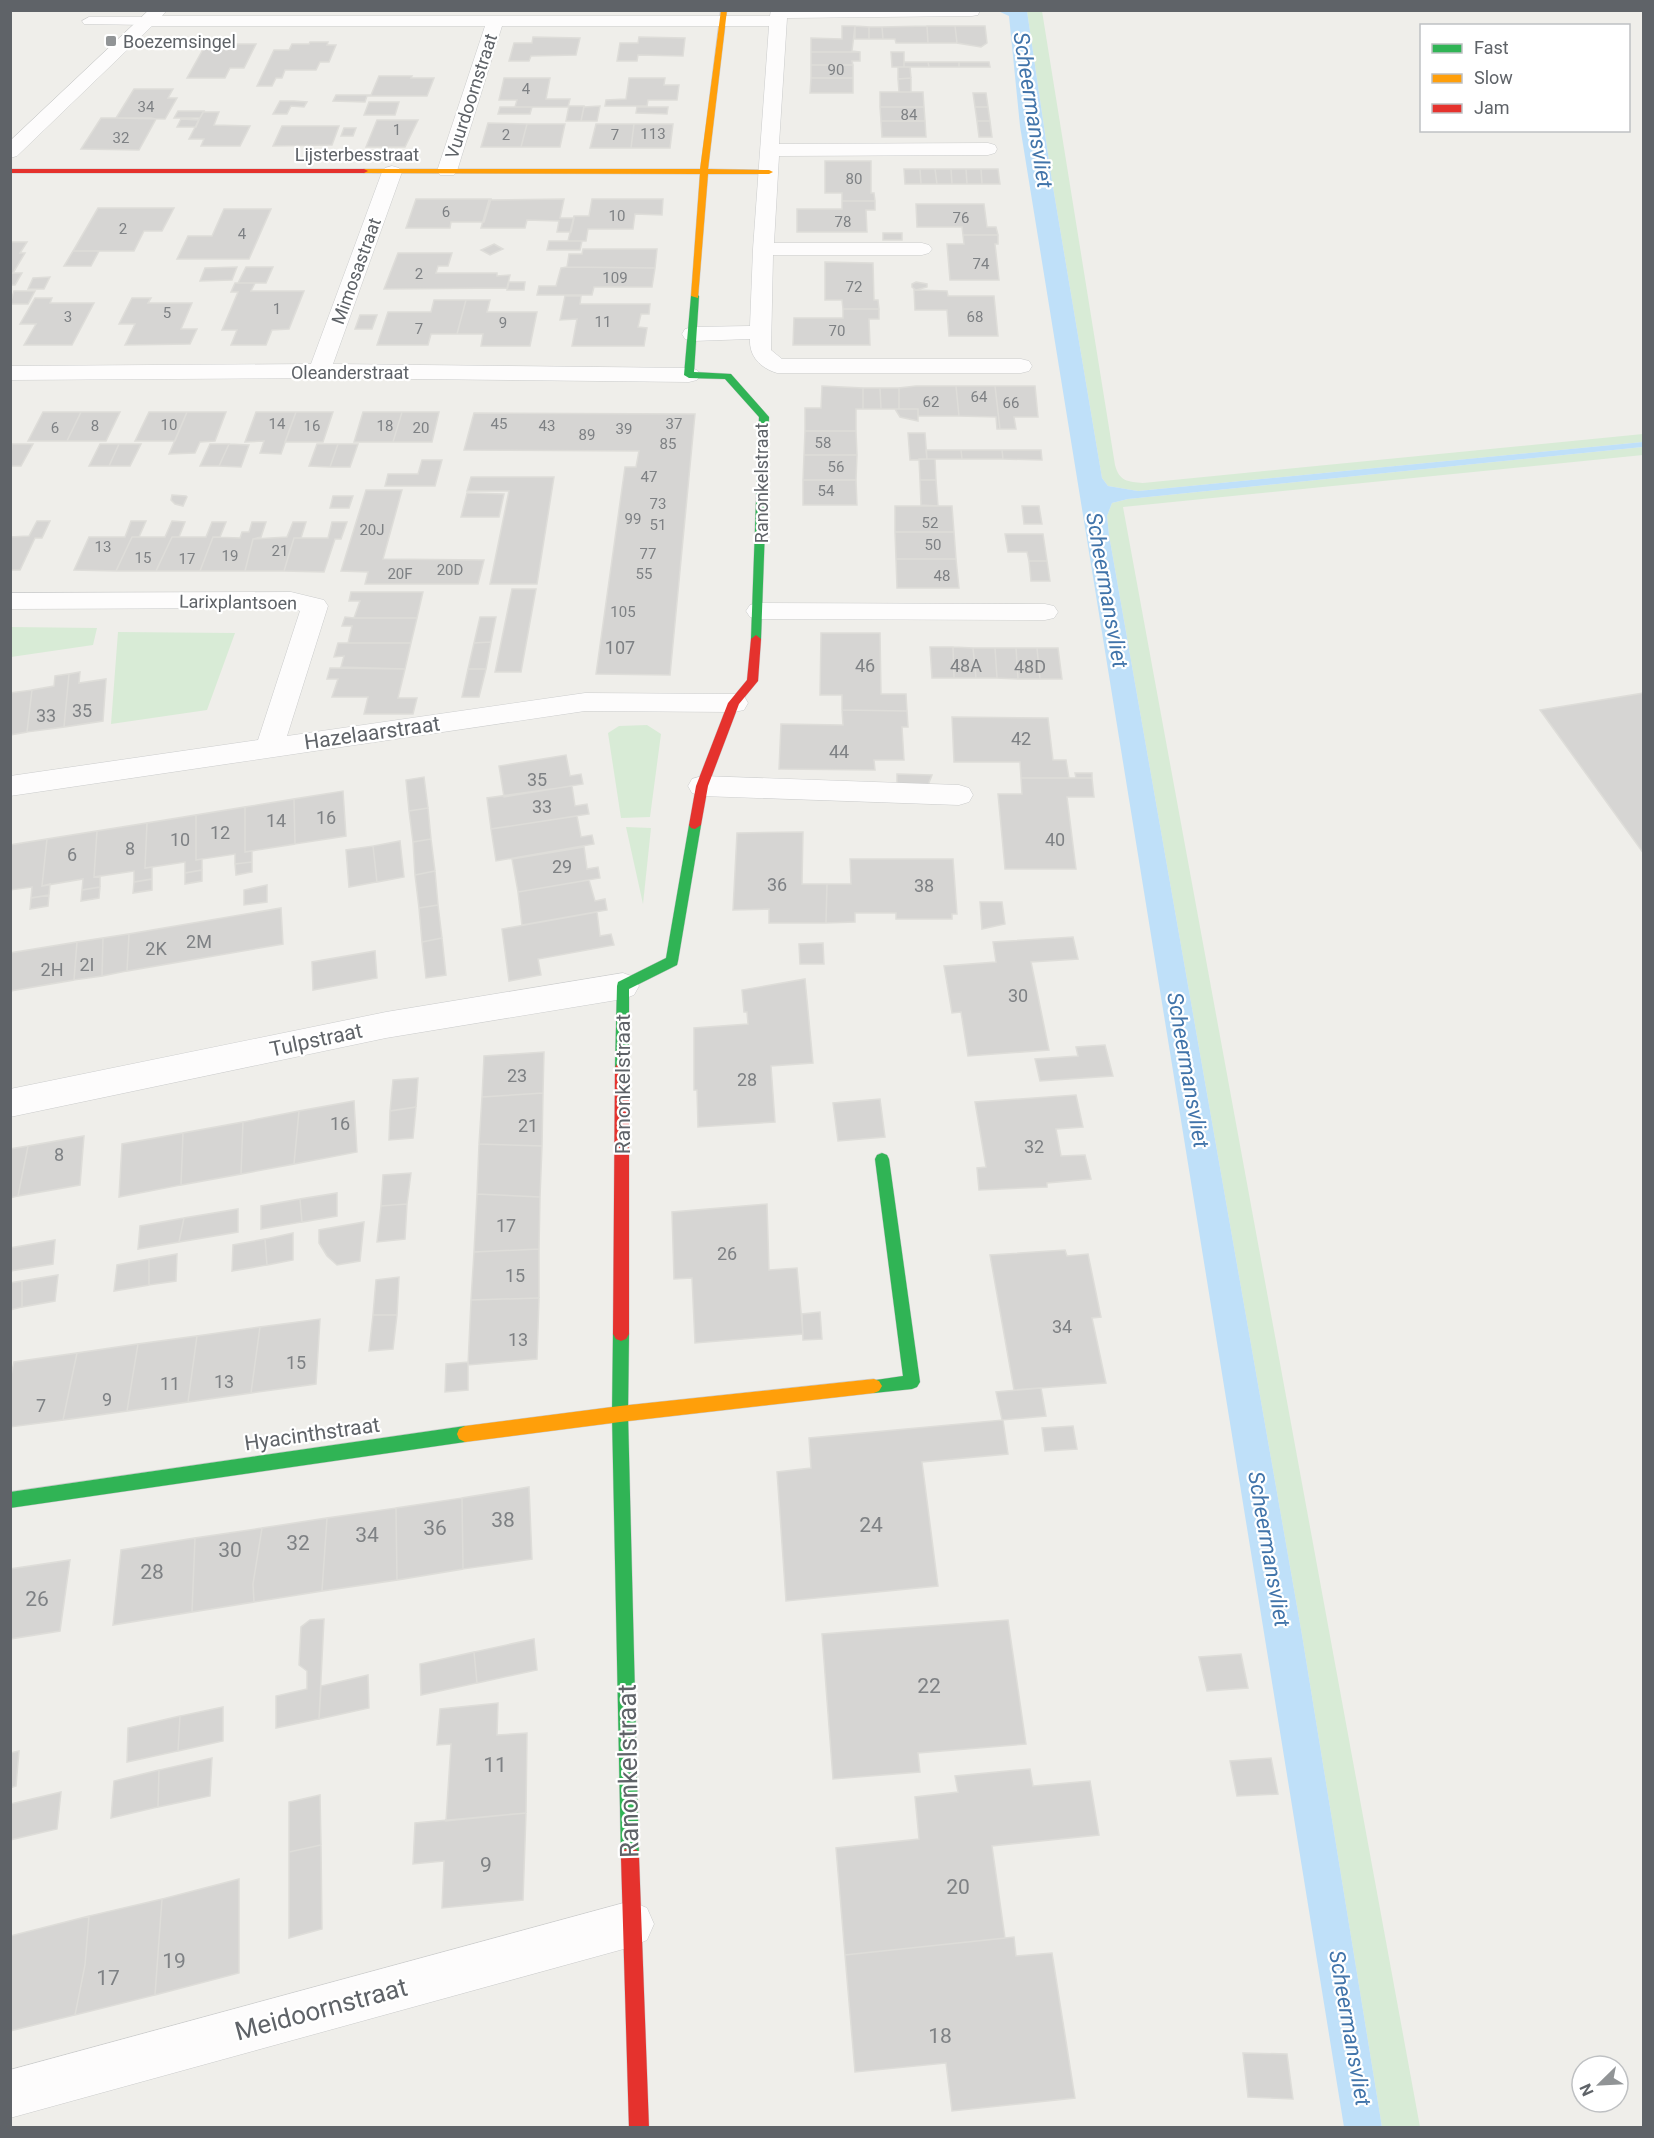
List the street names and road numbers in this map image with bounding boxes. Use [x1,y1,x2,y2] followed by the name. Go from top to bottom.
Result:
[441,31,501,161] street label: Vuurdoornstraat
[295,144,419,165] street label: Lijsterbesstraat
[327,215,385,327] street label: Mimosastraat
[291,362,409,383] street label: Oleanderstraat
[751,423,772,543] street label: Ranonkelstraat
[179,590,297,614] street label: Larixplantsoen
[302,712,442,754] street label: Hazelaarstraat
[611,1014,635,1154] street label: Ranonkelstraat
[267,1018,365,1062] street label: Tulpstraat
[243,1413,381,1455] street label: Hyacinthstraat
[611,1684,645,1858] street label: Ranonkelstraat
[231,1972,411,2046] street label: Meidoornstraat

